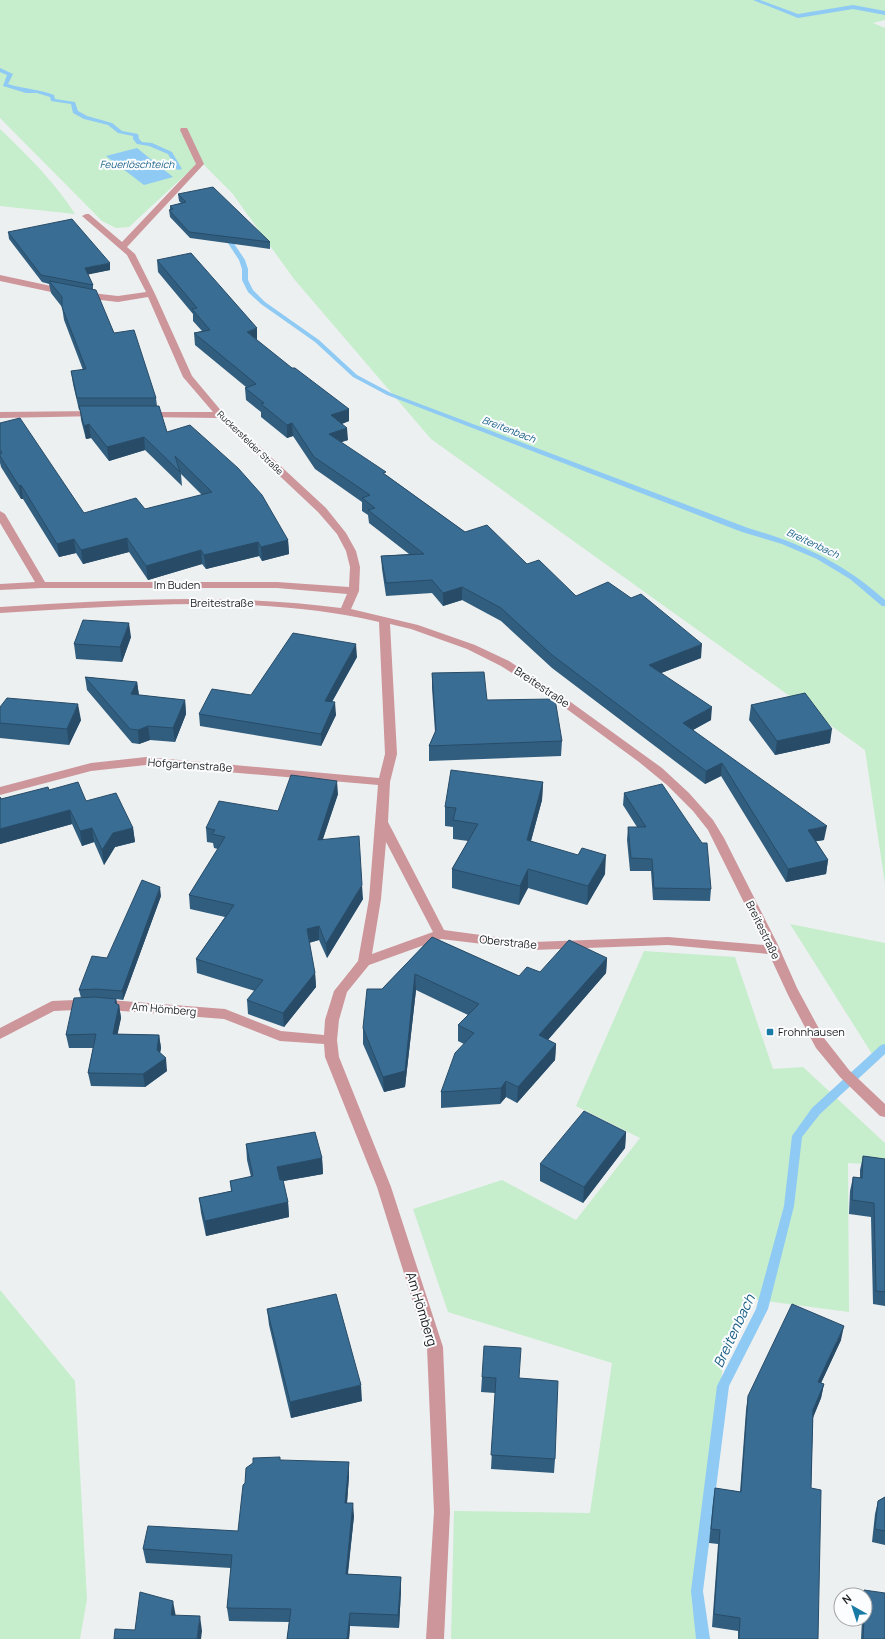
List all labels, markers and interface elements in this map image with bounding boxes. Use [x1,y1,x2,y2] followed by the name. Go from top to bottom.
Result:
[100,157,175,171] water label: Feuerlöschteich
[214,408,286,478] street label: Ruckersfelder Straße
[480,412,539,446] water label: Breitenbach
[785,525,842,562] water label: Breitenbach
[154,577,200,592] street label: Im Buden
[190,595,254,610] street label: Breitestraße
[512,663,573,711] street label: Breitestraße
[147,754,233,775] street label: Hofgartenstraße
[743,898,784,962] street label: Breitestraße
[479,931,538,952] street label: Oberstraße
[131,998,197,1019] street label: Am Hömberg
[778,1024,845,1039] place label: Frohnhausen
[765,1027,775,1037] marker: Frohnhausen
[402,1270,442,1348] street label: Am Hömberg
[708,1290,759,1370] water label: Breitenbach
[833,1587,873,1627] north arrow
[839,1590,854,1607] text: N

